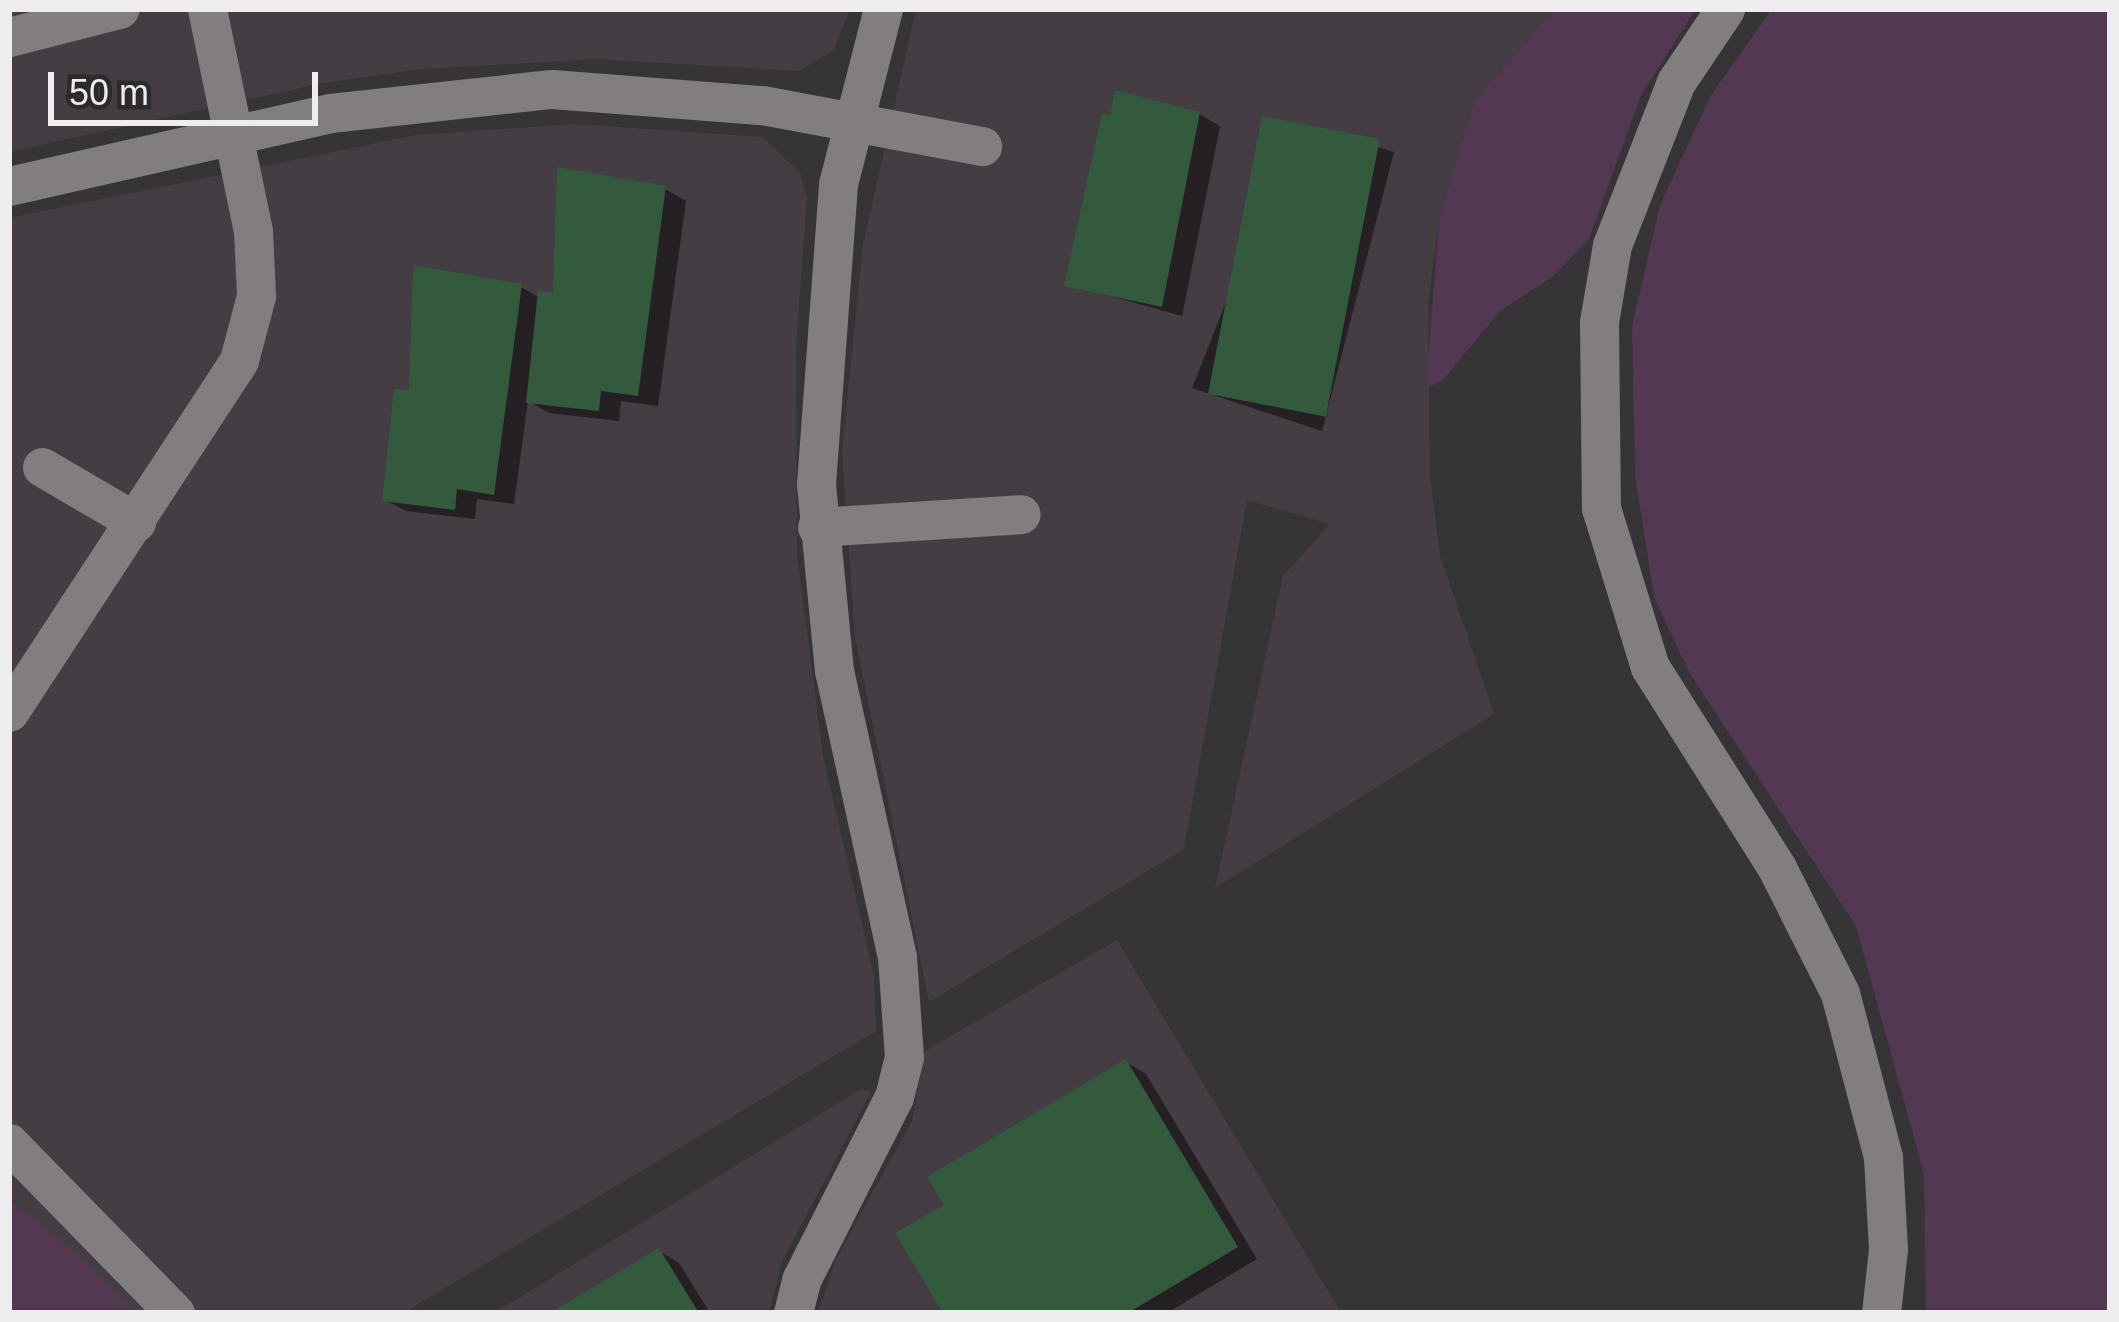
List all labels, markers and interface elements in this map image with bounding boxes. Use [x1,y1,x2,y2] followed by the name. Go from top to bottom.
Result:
[54,48,324,122] scale bar
[69,72,149,113] text: 50 m

